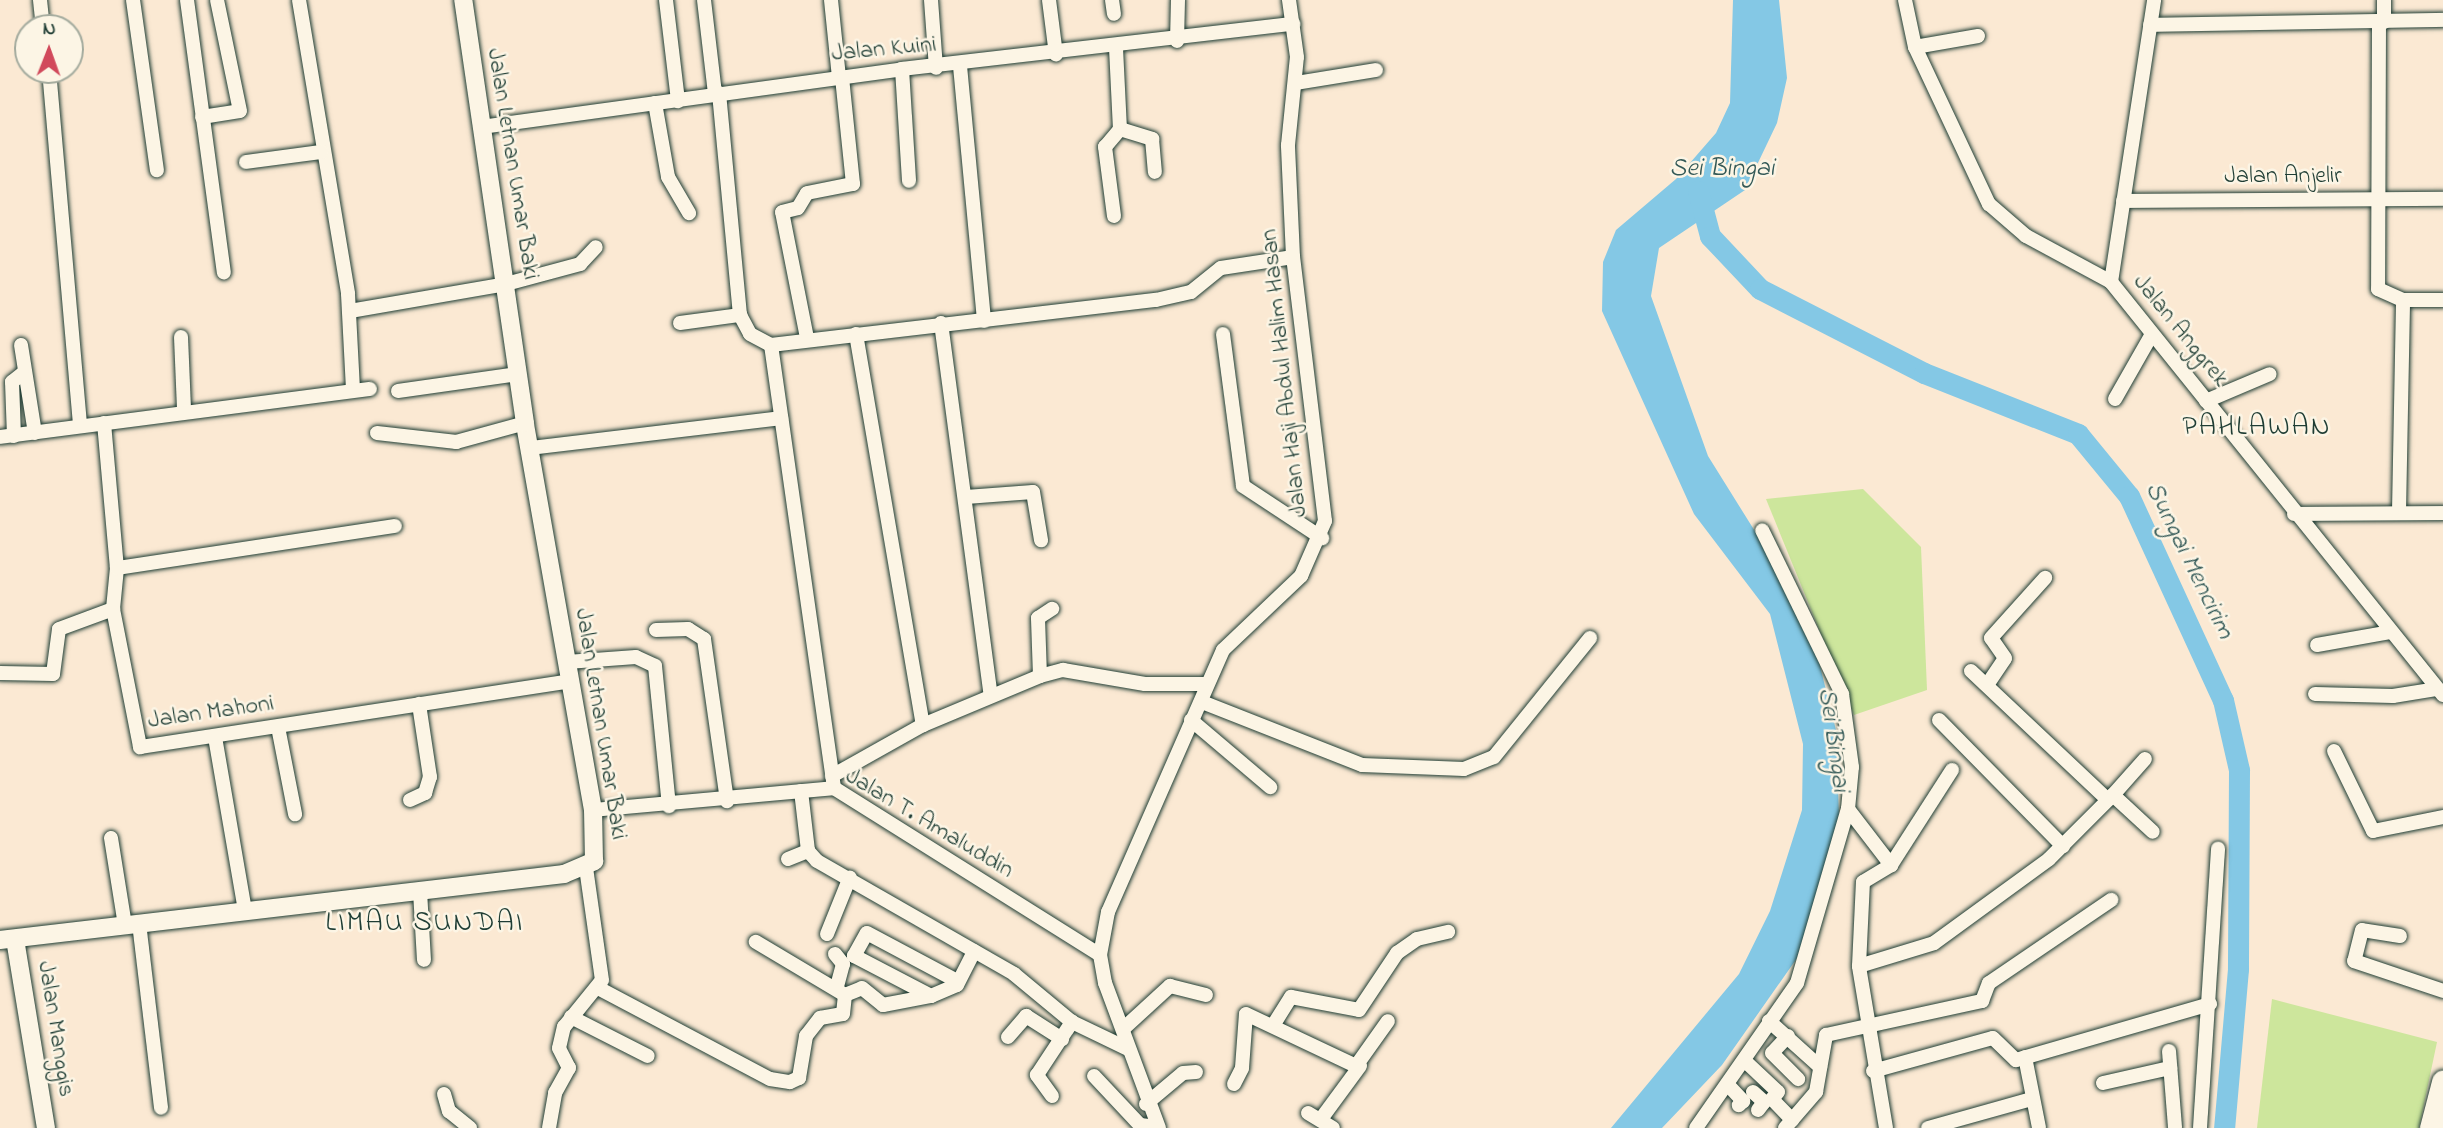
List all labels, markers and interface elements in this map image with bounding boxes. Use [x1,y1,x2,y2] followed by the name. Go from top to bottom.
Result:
[14,14,84,84] north arrow
[43,16,56,43] text: N
[830,31,938,69] street label: Jalan Kuini
[479,46,545,282] street label: Jalan Letnan Umar Baki
[1670,154,1774,186] water label: Sei Bingai
[2224,163,2342,191] street label: Jalan Anjelir
[1256,227,1314,519] street label: Jalan Haji Abdul Halim Hasan
[2126,269,2234,393] street label: Jalan Anggrek
[2183,411,2331,445] district label: PAHLAWAN
[2137,477,2239,645] water label: Sungai Mencirim
[567,606,633,842] street label: Jalan Letnan Umar Baki
[1809,686,1855,794] water label: Sei Bingai
[146,690,276,736] street label: Jalan Mahoni
[840,762,1018,886] street label: Jalan T. Amaluddin
[327,907,523,941] district label: LIMAU SUNDAI
[30,959,80,1099] street label: Jalan Manggis

